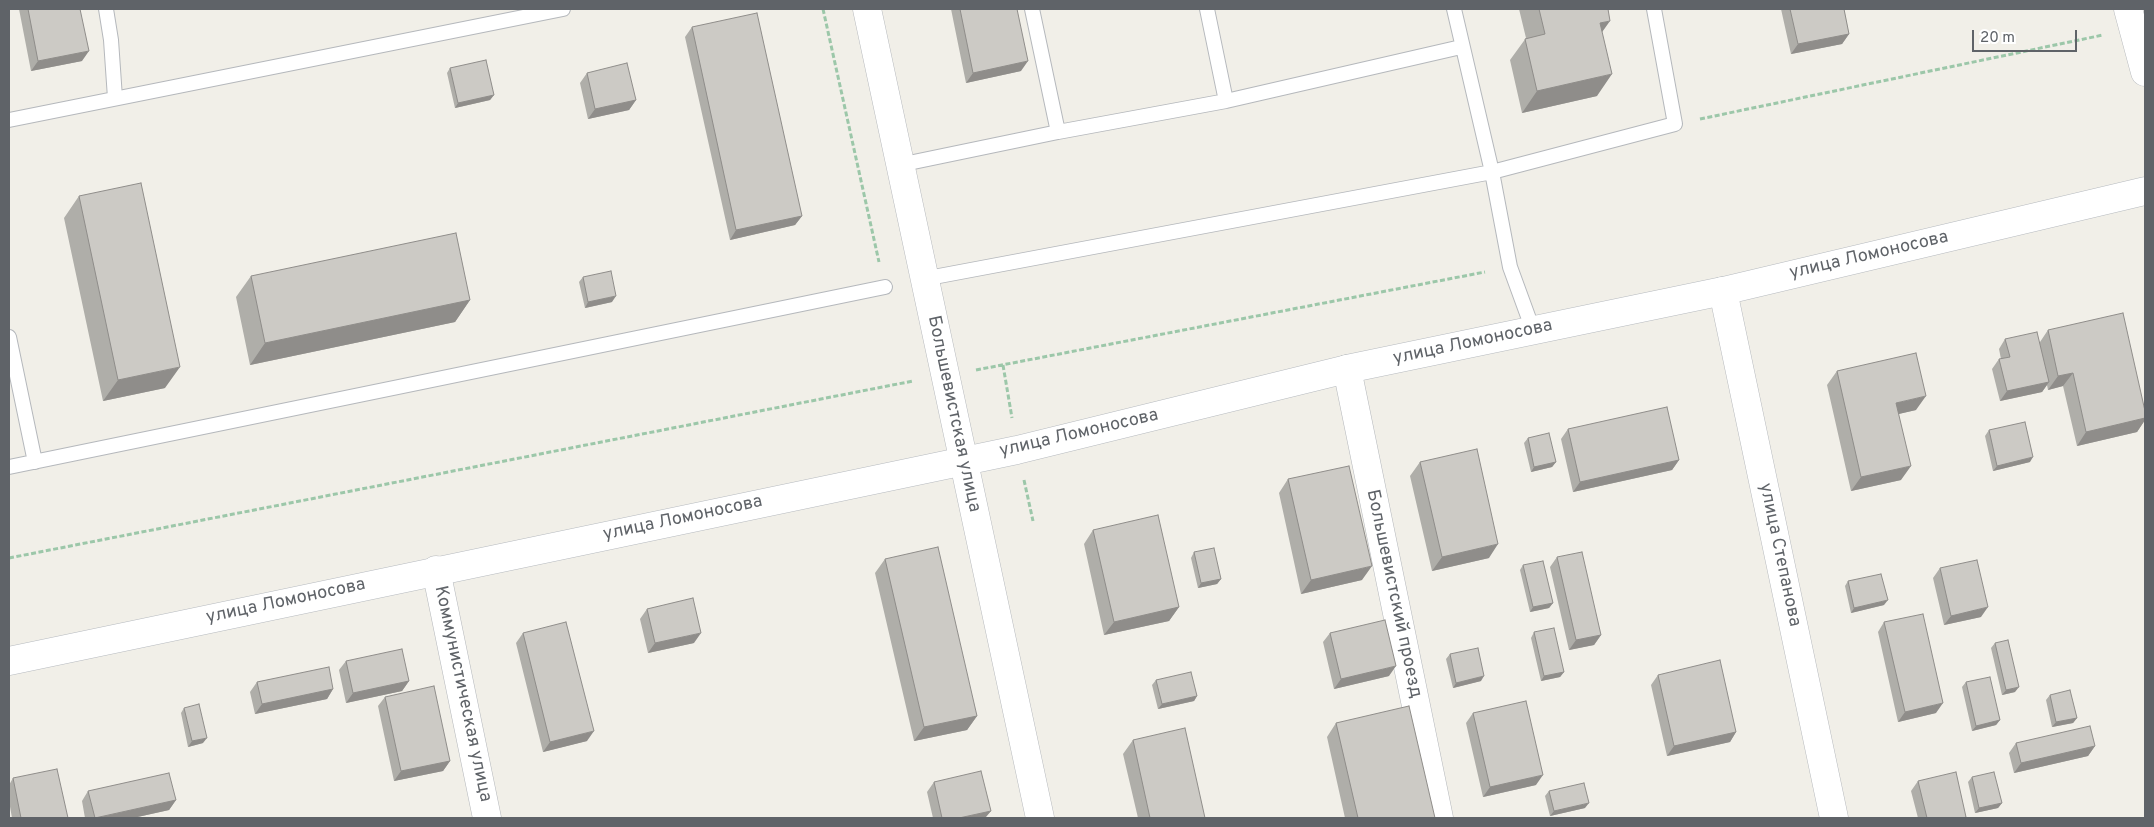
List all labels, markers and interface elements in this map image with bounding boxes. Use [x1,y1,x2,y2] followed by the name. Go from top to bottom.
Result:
[1974,20,2079,52] scale bar
[1980,29,2015,48] text: 20 m
[1787,227,1951,285] street label: улица Ломоносова
[922,314,984,514] street label: Большевистская улица
[1391,316,1555,370] street label: улица Ломоносова
[997,405,1161,463] street label: улица Ломоносова
[1753,481,1805,629] street label: улица Степанова
[1360,488,1426,700] street label: Большевистский проезд
[601,492,765,546] street label: улица Ломоносова
[204,575,368,629] street label: улица Ломоносова
[429,584,495,804] street label: Коммунистическая улица

